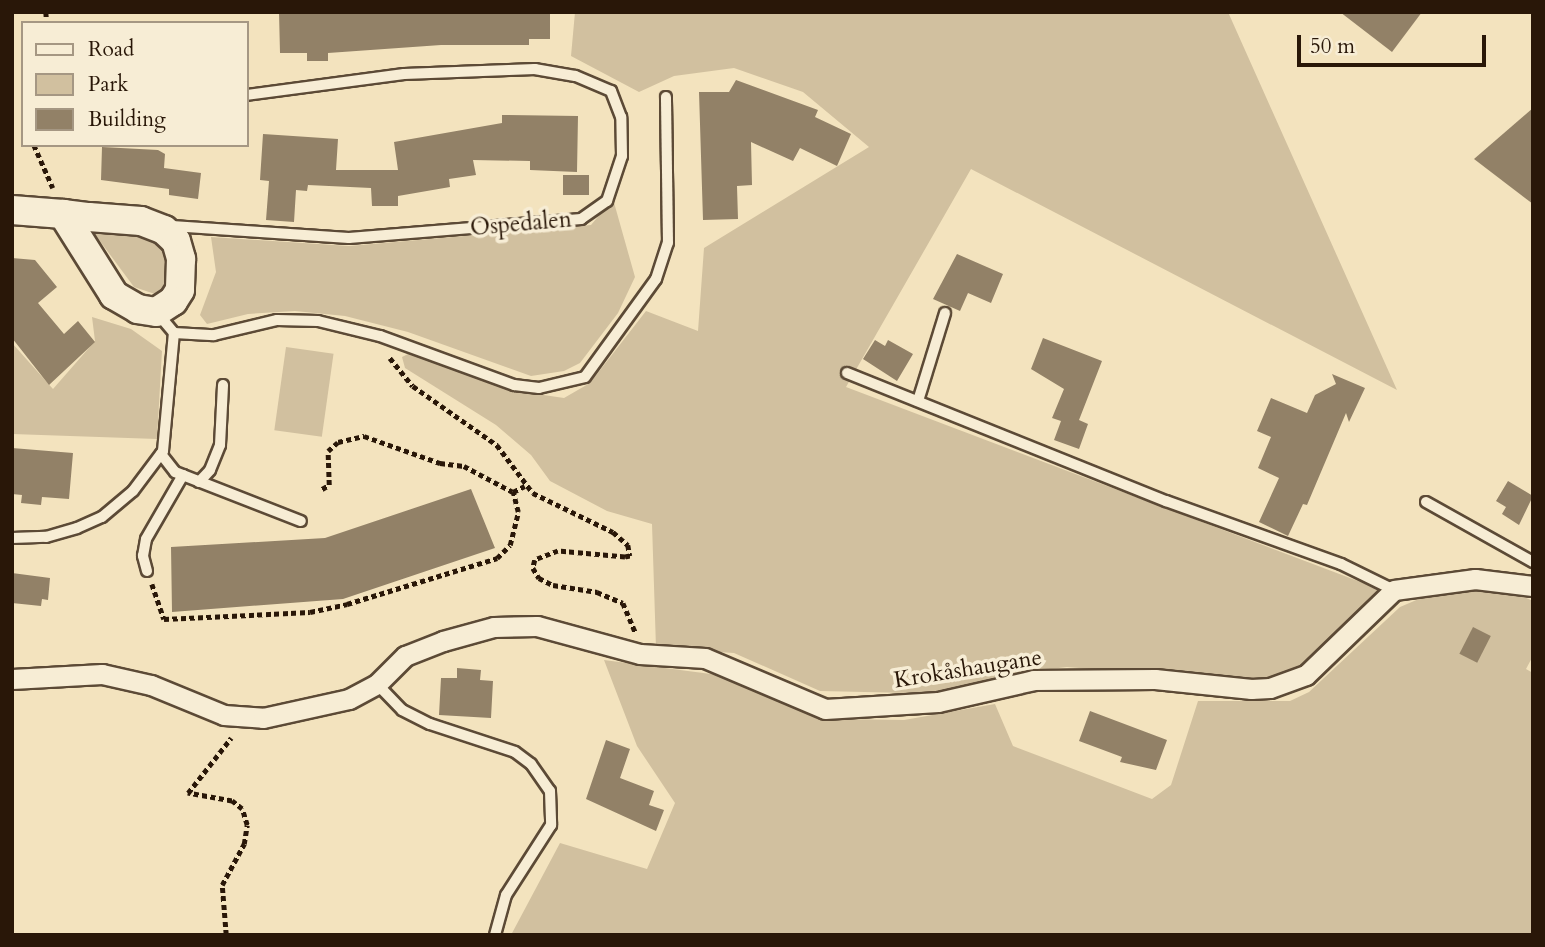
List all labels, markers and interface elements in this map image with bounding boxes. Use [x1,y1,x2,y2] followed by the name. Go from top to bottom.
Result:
[21,21,248,147] legend
[1300,21,1489,65] scale bar
[1310,32,1355,61] text: 50 m
[88,35,134,64] text: Road
[88,70,128,99] text: Park
[88,105,166,134] text: Building
[469,206,573,242] street label: Ospedalen
[892,644,1044,694] street label: Krokåshaugane

